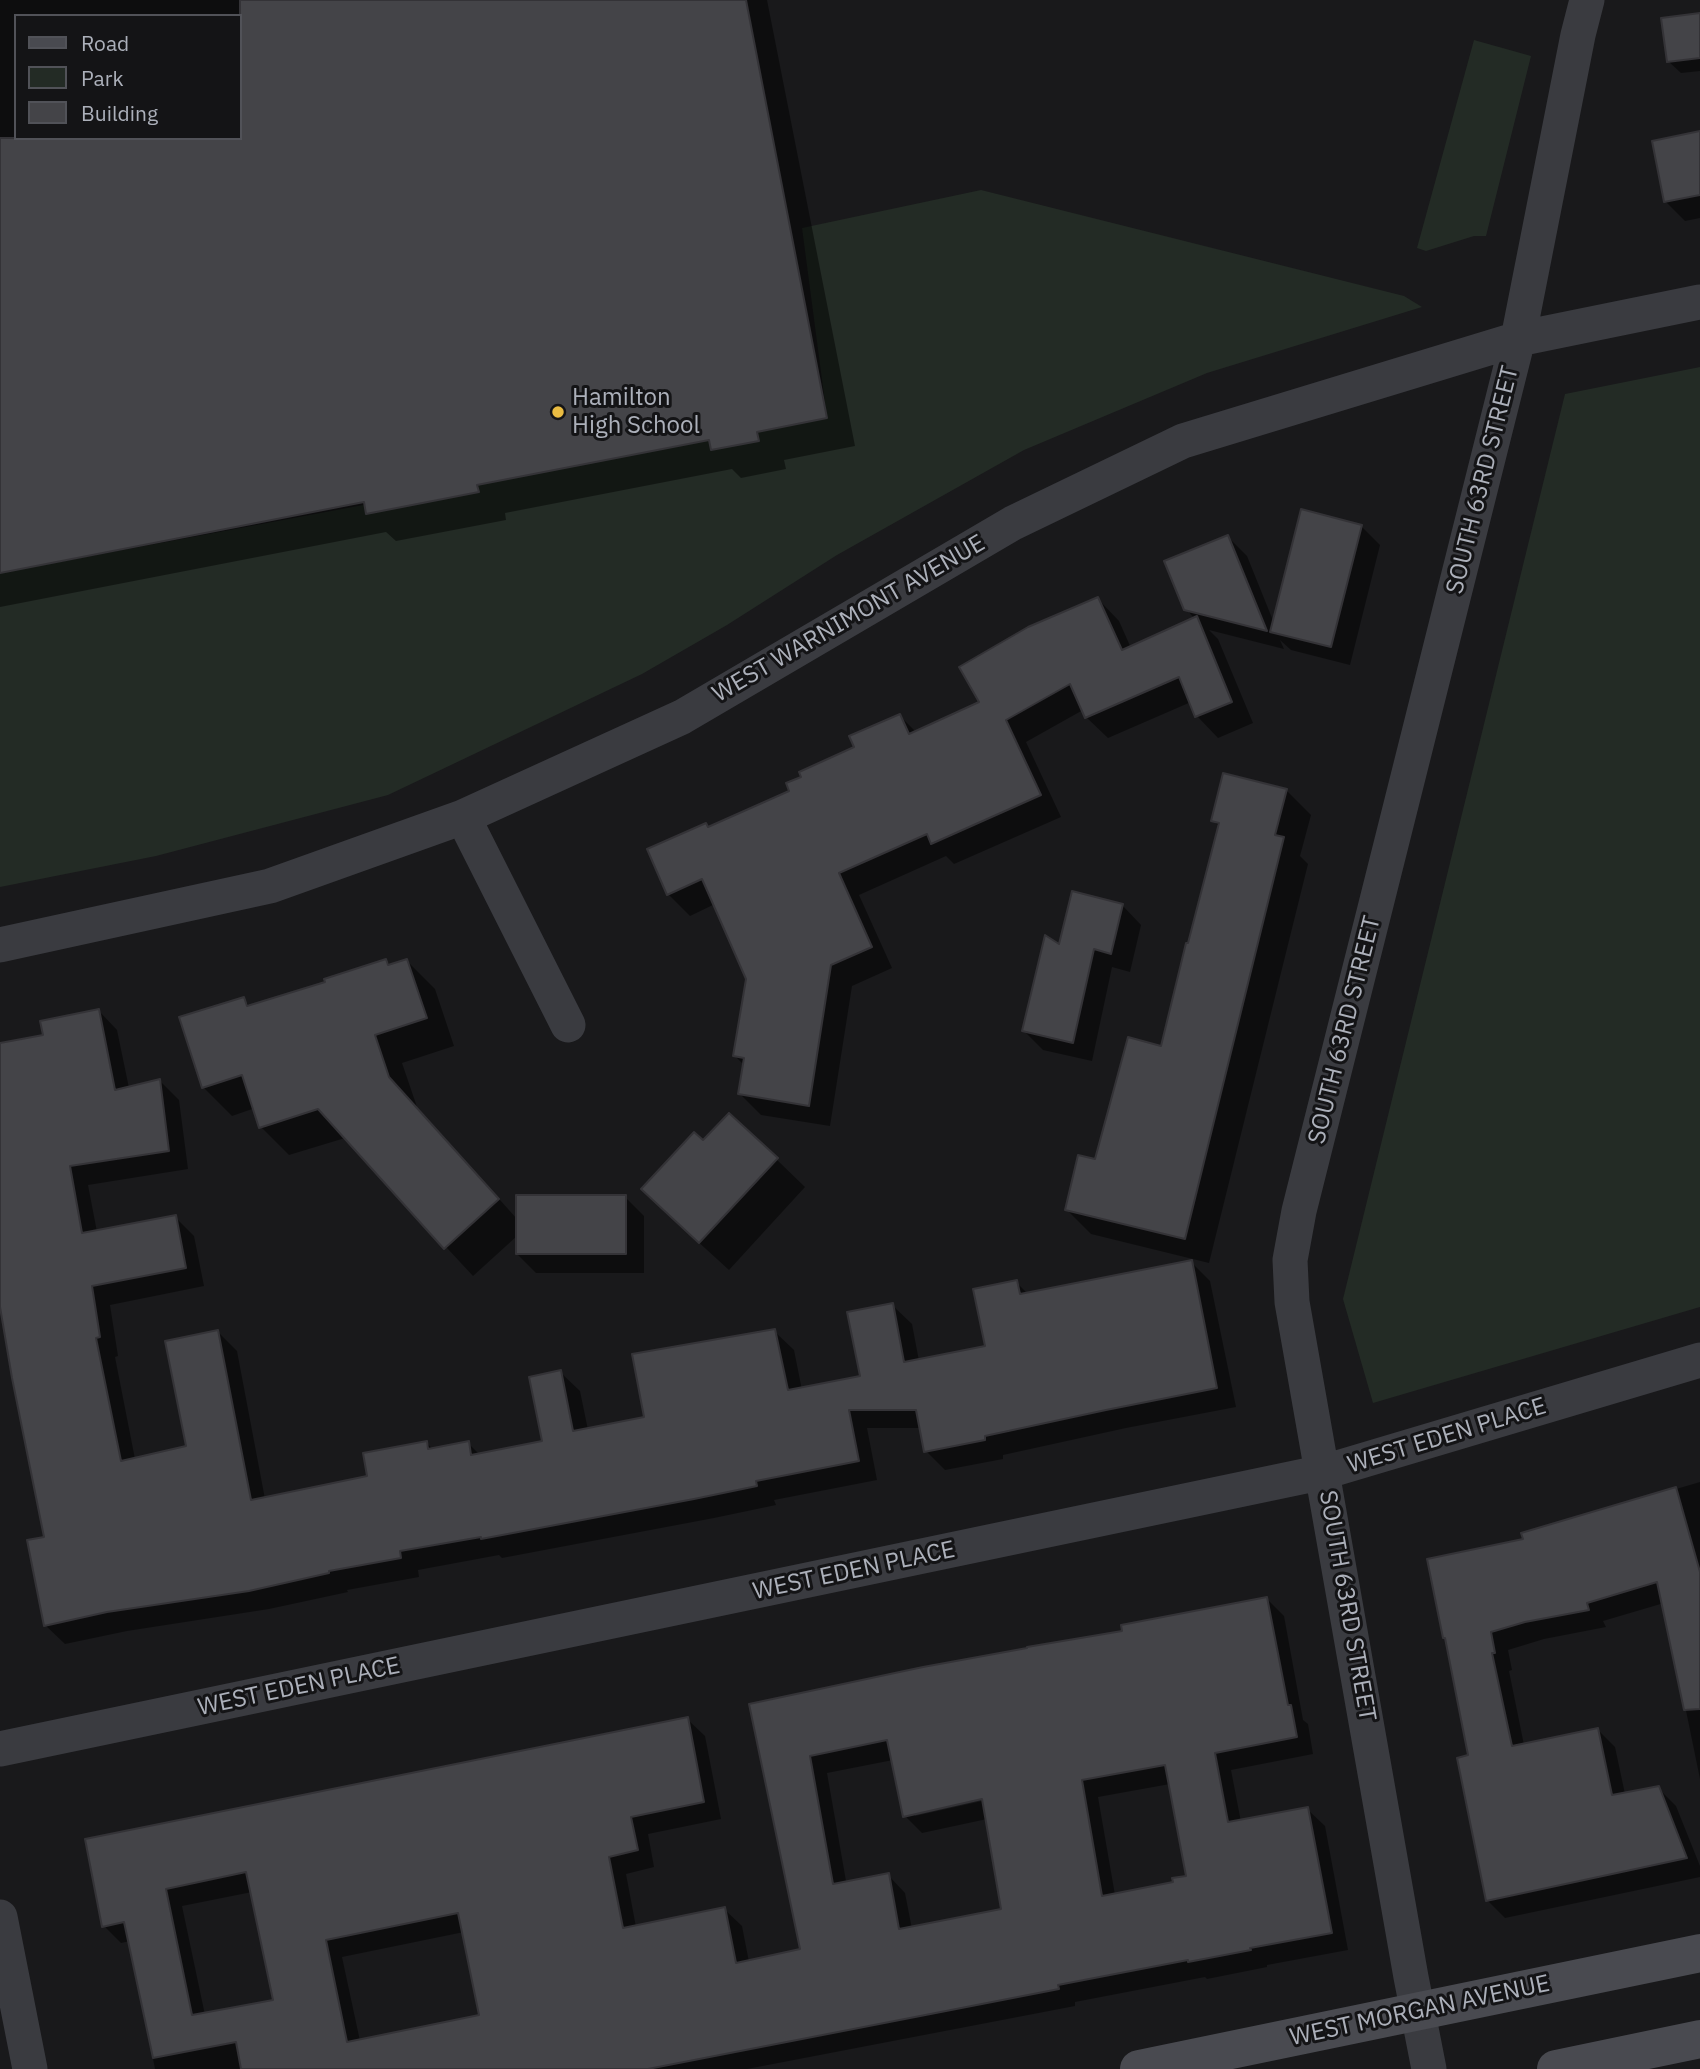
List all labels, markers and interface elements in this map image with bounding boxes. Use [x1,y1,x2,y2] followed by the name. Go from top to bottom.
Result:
[14,14,242,140] legend
[81,29,129,57] text: Road
[81,64,124,92] text: Park
[81,99,158,127] text: Building
[1441,363,1525,597] street label: SOUTH 63RD STREET
[572,384,700,440] place label: Hamilton High School
[550,404,566,420] marker: Hamilton High School
[708,529,990,709] street label: WEST WARNIMONT AVENUE
[1303,913,1387,1147] street label: SOUTH 63RD STREET
[1344,1392,1550,1480] street label: WEST EDEN PLACE
[1313,1488,1381,1724] street label: SOUTH 63RD STREET
[750,1535,958,1607] street label: WEST EDEN PLACE
[195,1651,403,1723] street label: WEST EDEN PLACE
[1287,1969,1553,2053] street label: WEST MORGAN AVENUE

